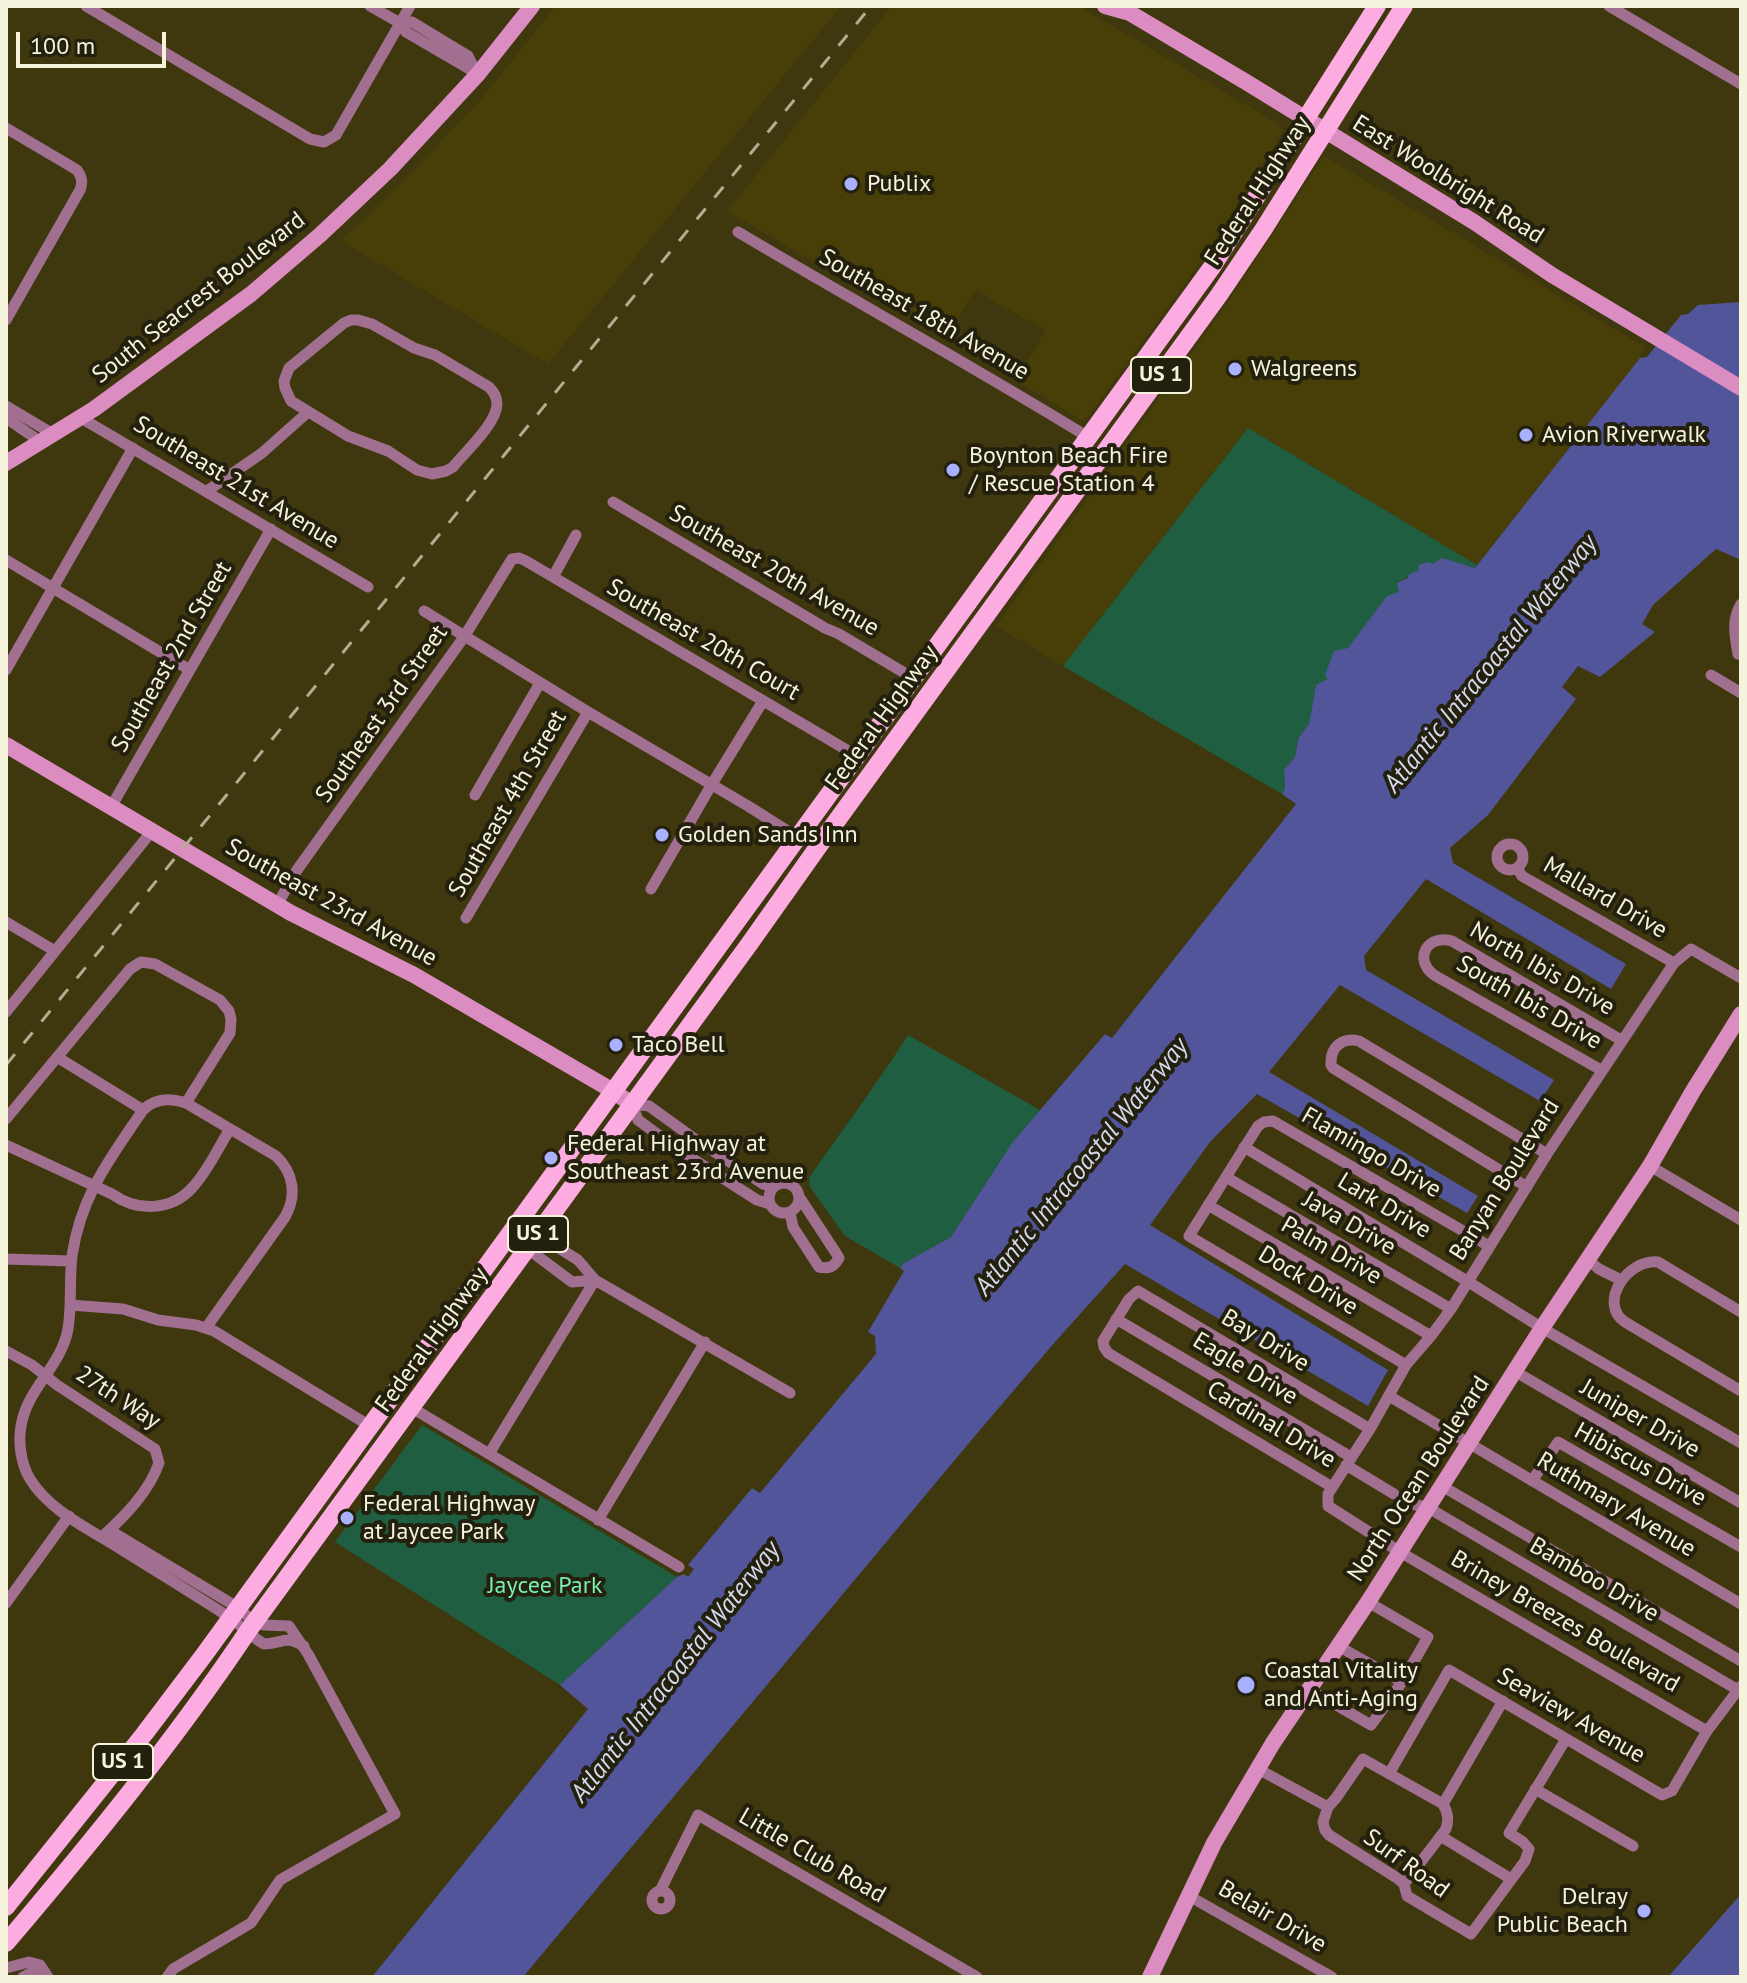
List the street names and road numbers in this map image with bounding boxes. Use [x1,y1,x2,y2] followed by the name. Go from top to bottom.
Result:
[1347,110,1549,250] street label: East Woolbright Road
[1199,111,1317,271] street label: Federal Highway
[87,206,311,390] street label: South Seacrest Boulevard
[814,243,1034,387] street label: Southeast 18th Avenue
[1131,357,1191,393] road number: US 1
[128,410,344,556] street label: Southeast 21st Avenue
[664,499,884,643] street label: Southeast 20th Avenue
[106,557,238,757] street label: Southeast 2nd Street
[601,573,805,707] street label: Southeast 20th Court
[310,620,454,808] street label: Southeast 3rd Street
[820,640,944,796] street label: Federal Highway
[443,706,573,902] street label: Southeast 4th Street
[220,833,442,973] street label: Southeast 23rd Avenue
[1538,851,1672,945] street label: Mallard Drive
[1465,916,1619,1022] street label: North Ibis Drive
[1451,950,1607,1056] street label: South Ibis Drive
[1444,1094,1566,1266] street label: Banyan Boulevard
[1296,1101,1446,1205] street label: Flamingo Drive
[1332,1167,1436,1245] street label: Lark Drive
[1297,1186,1401,1262] street label: Java Drive
[1276,1211,1386,1291] street label: Palm Drive
[508,1216,568,1252] road number: US 1
[1253,1240,1363,1322] street label: Dock Drive
[370,1262,494,1418] street label: Federal Highway
[1216,1304,1314,1378] street label: Bay Drive
[1187,1327,1303,1411] street label: Eagle Drive
[70,1360,166,1436] street label: 27th Way
[1342,1371,1496,1587] street label: North Ocean Boulevard
[1575,1373,1705,1465] street label: Juniper Drive
[1201,1375,1341,1475] street label: Cardinal Drive
[1569,1417,1711,1513] street label: Hibiscus Drive
[1531,1446,1701,1564] street label: Ruthmary Avenue
[1524,1531,1664,1629] street label: Bamboo Drive
[1446,1545,1684,1699] street label: Briney Breezes Boulevard
[1492,1662,1650,1770] street label: Seaview Avenue
[93,1744,153,1780] road number: US 1
[734,1802,890,1910] street label: Little Club Road
[1358,1823,1454,1905] street label: Surf Road
[1213,1875,1331,1959] street label: Belair Drive

